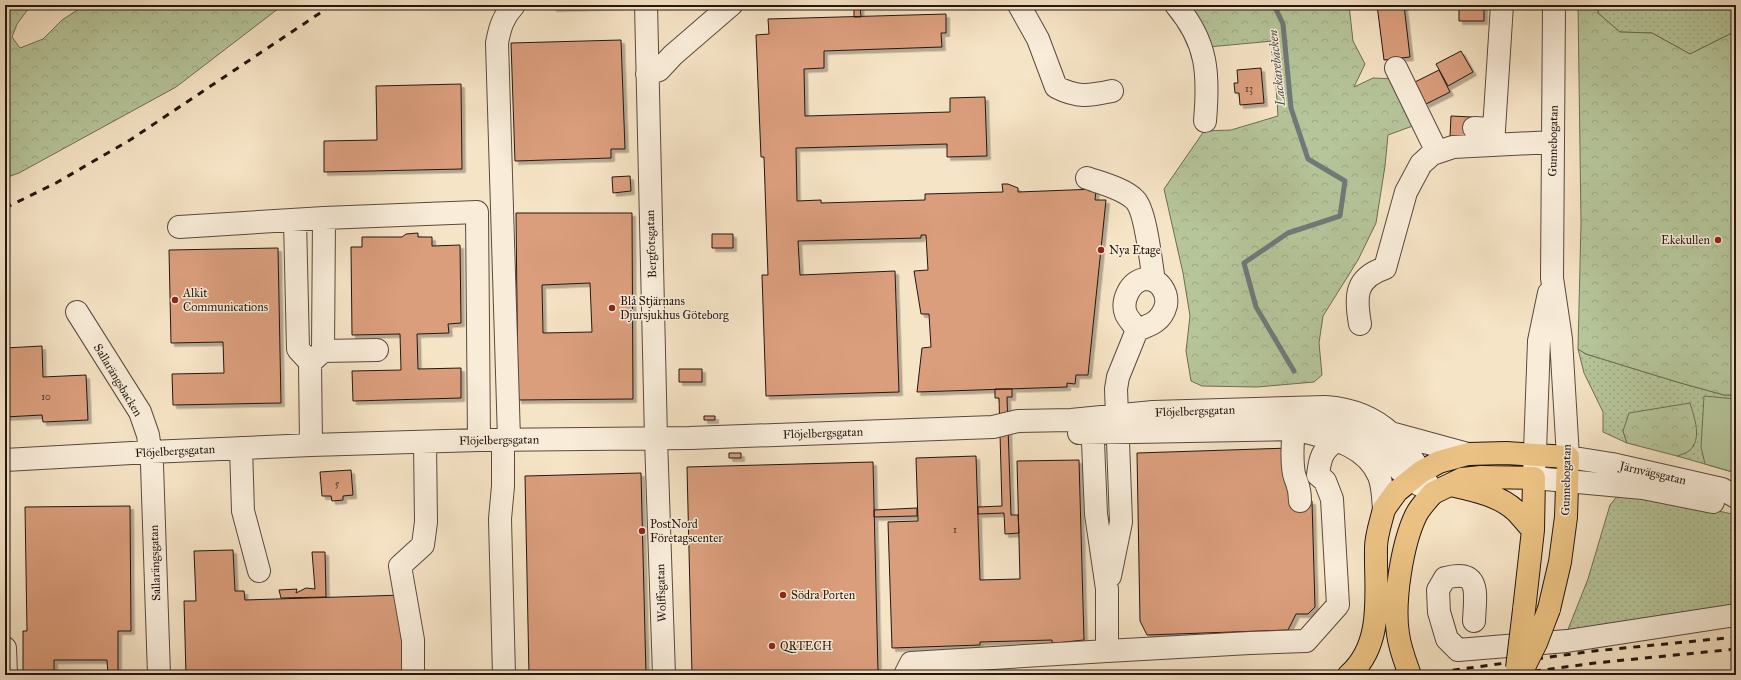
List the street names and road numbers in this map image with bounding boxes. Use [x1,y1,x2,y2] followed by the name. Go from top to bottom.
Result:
[1545,105,1562,177] street label: Gunnebogatan
[643,209,660,278] street label: Bergfotsgatan
[90,341,146,420] street label: Sallarängsbacken
[1155,403,1236,420] street label: Flöjelbergsgatan
[783,425,864,442] street label: Flöjelbergsgatan
[459,432,540,449] street label: Flöjelbergsgatan
[135,442,216,461] street label: Flöjelbergsgatan
[1558,444,1575,516] street label: Gunnebogatan
[1616,458,1688,489] street label: Järnvägsgatan
[147,524,164,601] street label: Sallarängsgatan
[653,563,670,622] street label: Wolffsgatan

